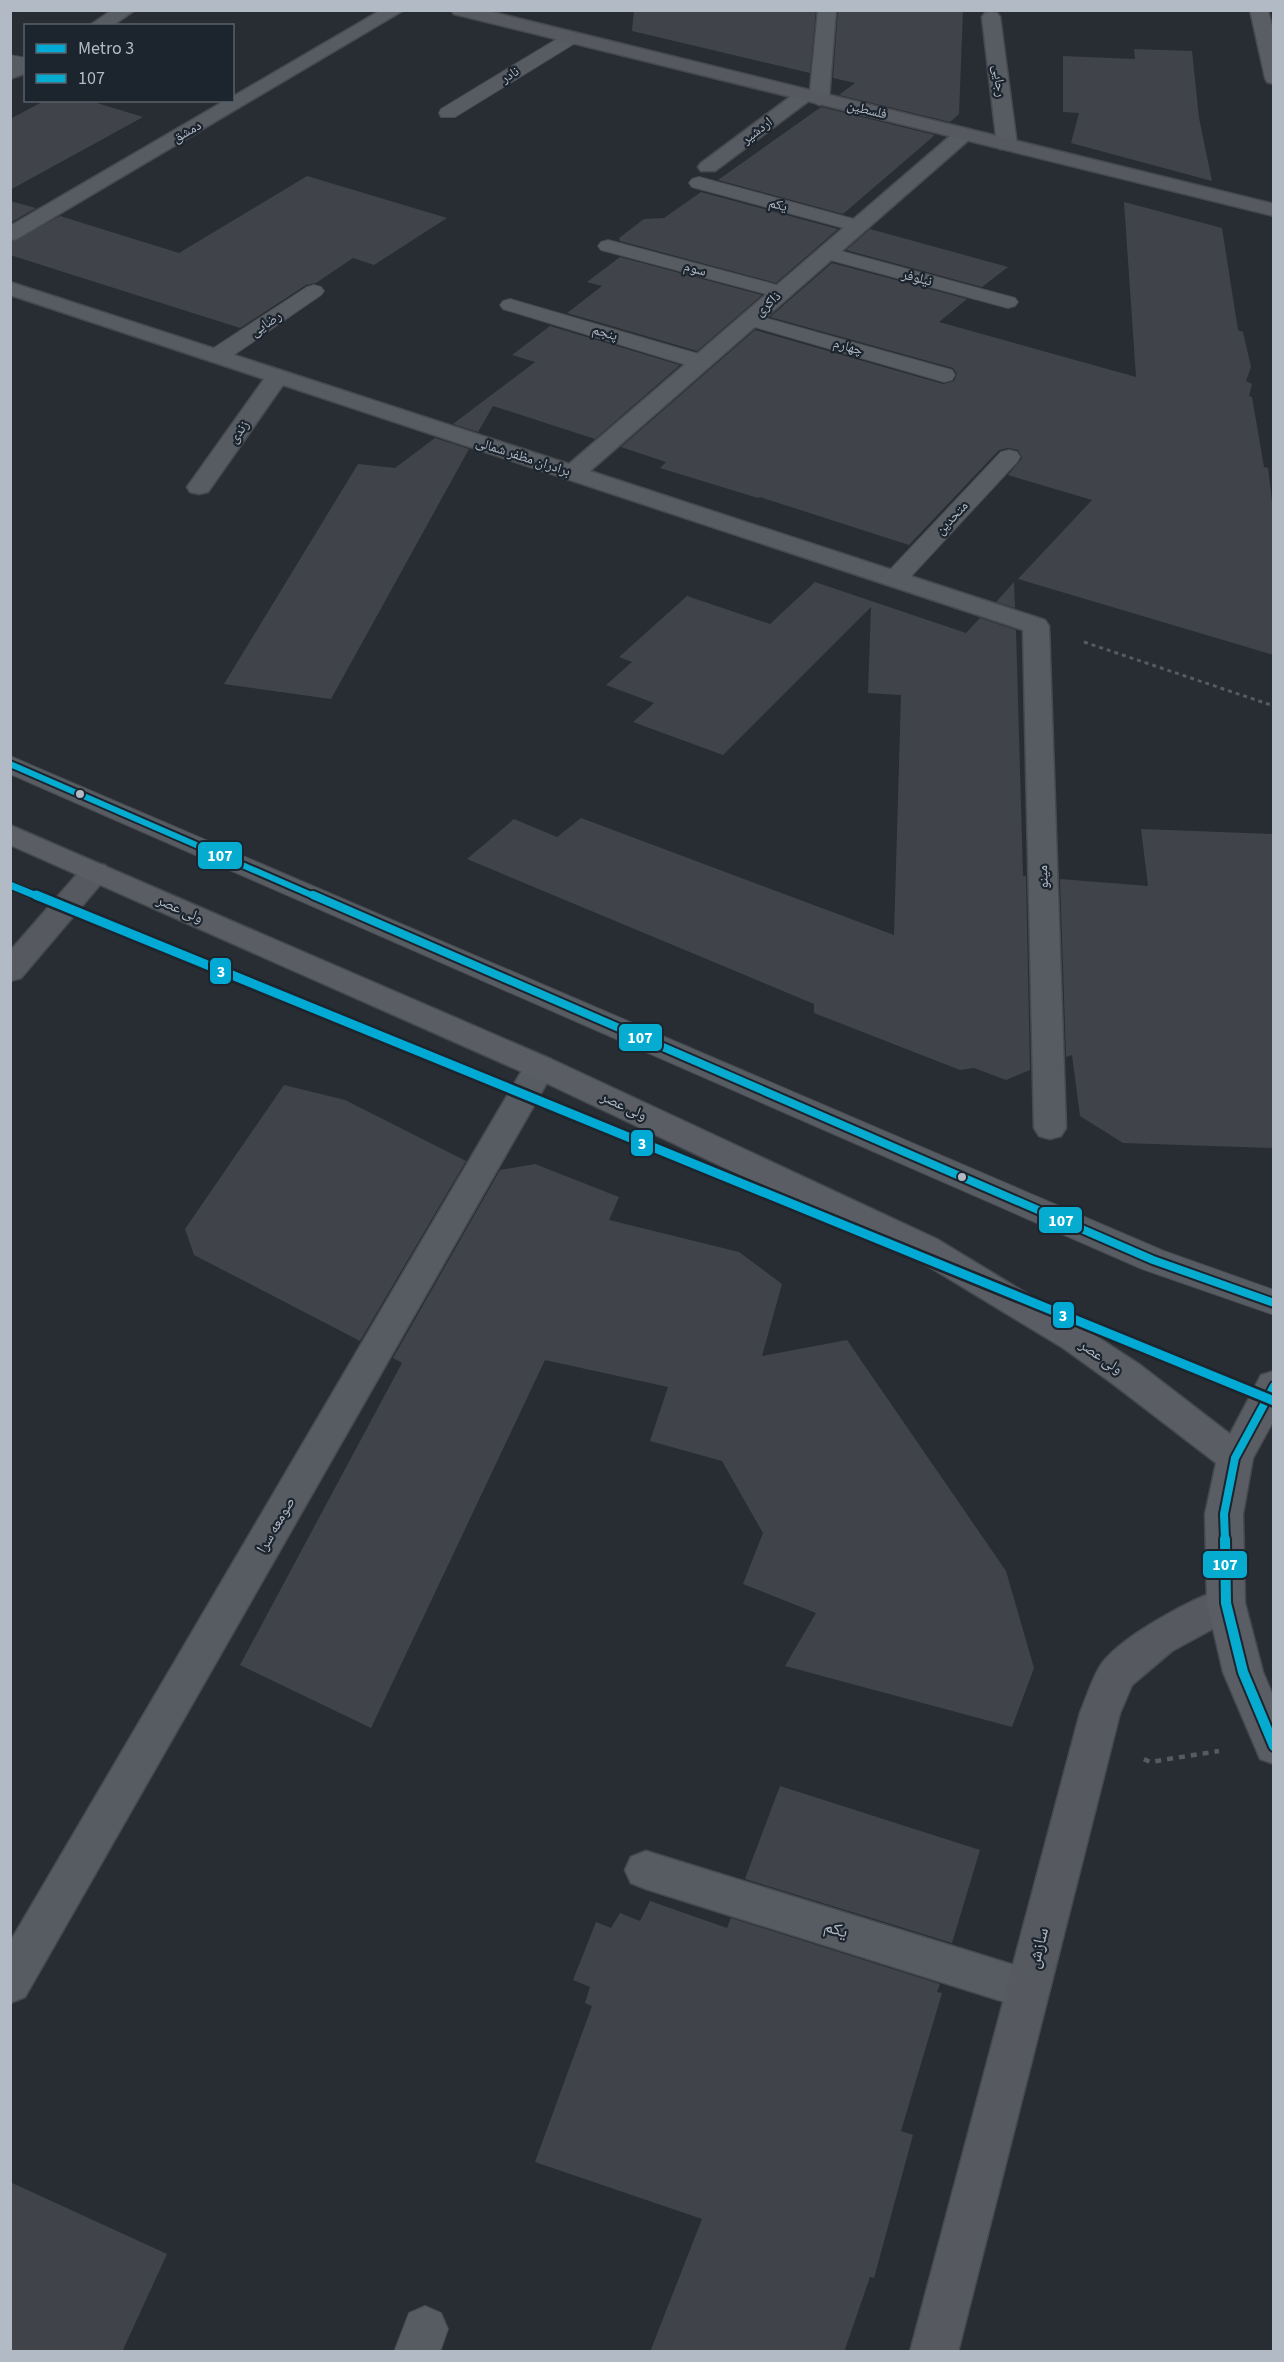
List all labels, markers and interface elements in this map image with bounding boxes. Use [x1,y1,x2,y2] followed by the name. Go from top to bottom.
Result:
[24,24,234,102] legend
[78,36,134,61] text: Metro 3
[496,62,523,89] street label: نادر
[987,64,1011,98] street label: رجایی
[78,66,105,91] text: 107
[845,95,889,125] street label: فلسطین
[736,113,777,150] street label: اردشیر
[169,116,205,148] street label: دمشق
[766,193,790,217] street label: یکم
[681,256,709,282] street label: سوم
[899,264,934,292] street label: نیلوفر
[750,287,786,321] street label: ذاکری
[246,306,286,342] street label: رضایی
[590,320,620,346] street label: پنجم
[831,333,865,361] street label: چهارم
[224,416,254,448] street label: زندی
[473,432,573,482] street label: برادران مظفر شمالی
[931,496,973,540] street label: متحدین
[74,788,86,800] unlabelled marker
[197,841,243,870] line badge: 107
[207,845,233,867] text: 107
[1032,865,1054,889] street label: مینو
[153,889,207,929] street label: ولی عصر
[209,957,232,985] line badge: 3
[217,961,225,983] text: 3
[618,1023,663,1052] line badge: 107
[627,1027,653,1049] text: 107
[597,1086,651,1126] street label: ولی عصر
[630,1129,654,1157] line badge: 3
[638,1133,646,1155] text: 3
[956,1171,968,1183] unlabelled marker
[1038,1206,1083,1234] line badge: 107
[1048,1210,1074,1232] text: 107
[1052,1301,1075,1329] line badge: 3
[1059,1305,1067,1327] text: 3
[1074,1334,1127,1380] street label: ولی عصر
[252,1493,300,1557] street label: صومعه سرا
[1202,1550,1248,1579] line badge: 107
[1212,1554,1238,1576] text: 107
[821,1914,851,1944] street label: یکم
[1021,1925,1055,1971] street label: سازش

